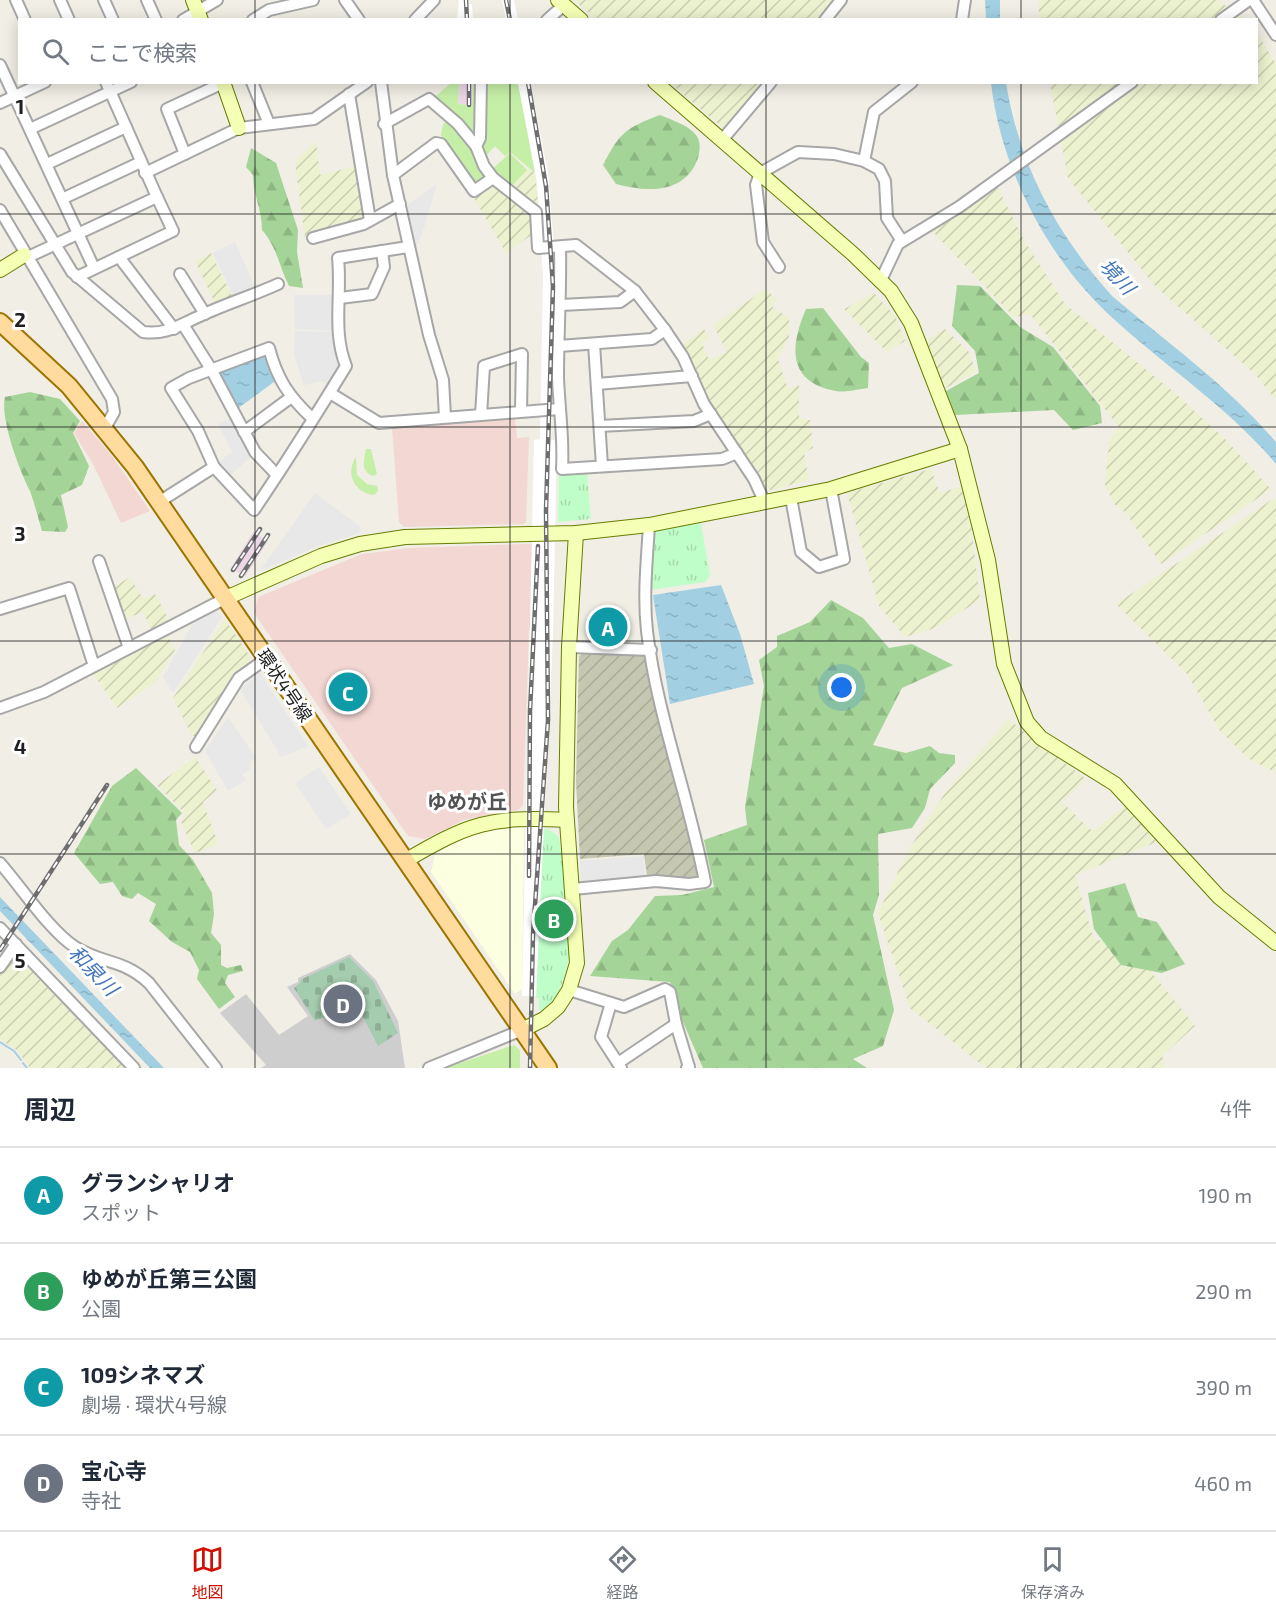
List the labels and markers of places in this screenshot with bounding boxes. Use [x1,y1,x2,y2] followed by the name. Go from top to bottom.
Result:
[588,604,628,650] pin: A
[328,670,368,714] pin: C
[534,896,574,942] pin: B
[324,982,362,1026] pin: D

